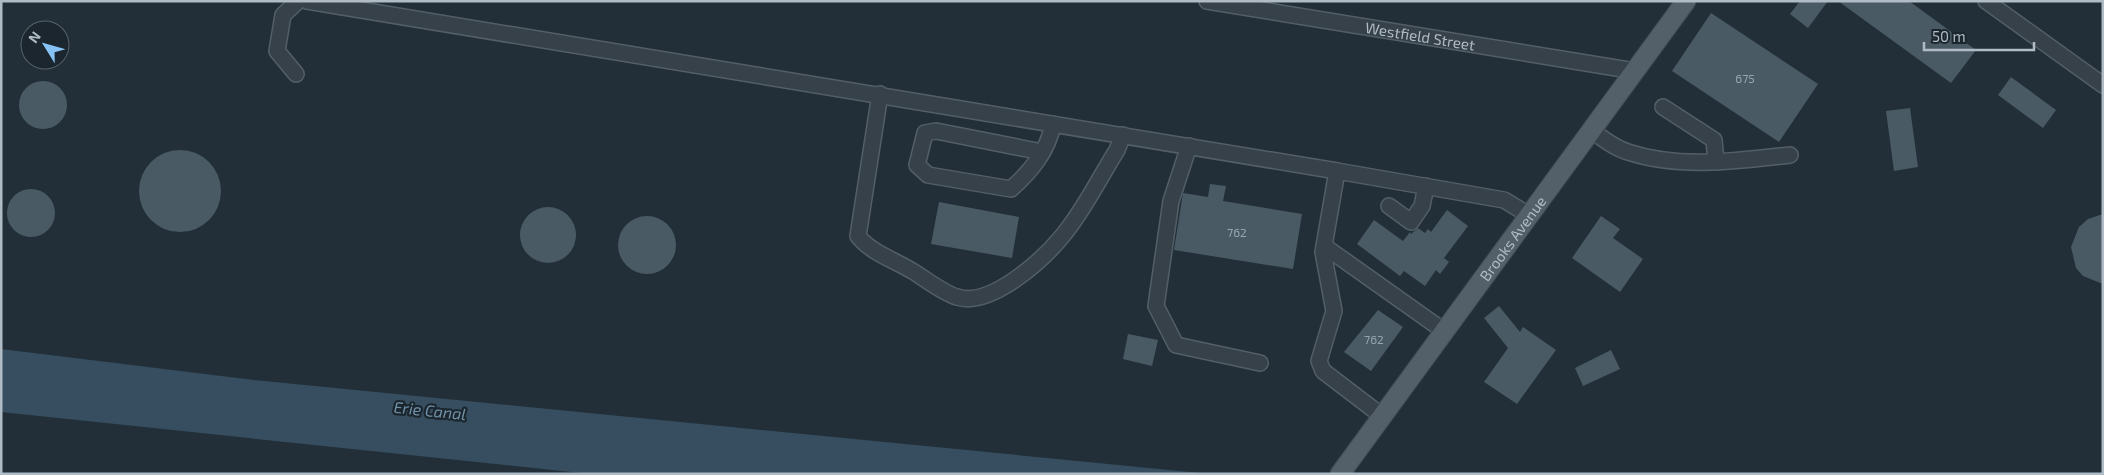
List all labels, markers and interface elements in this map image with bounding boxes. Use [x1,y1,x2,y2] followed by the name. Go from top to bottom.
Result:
[1364,18,1477,54] street label: Westfield Street
[20,20,70,70] north arrow
[1924,20,2034,52] scale bar
[1932,27,1966,45] text: 50 m
[24,28,44,46] text: N
[1735,71,1755,85] house number: 675
[1475,192,1549,284] street label: Brooks Avenue
[1227,225,1247,239] house number: 762
[1364,332,1384,346] house number: 762
[393,397,467,423] water label: Erie Canal

